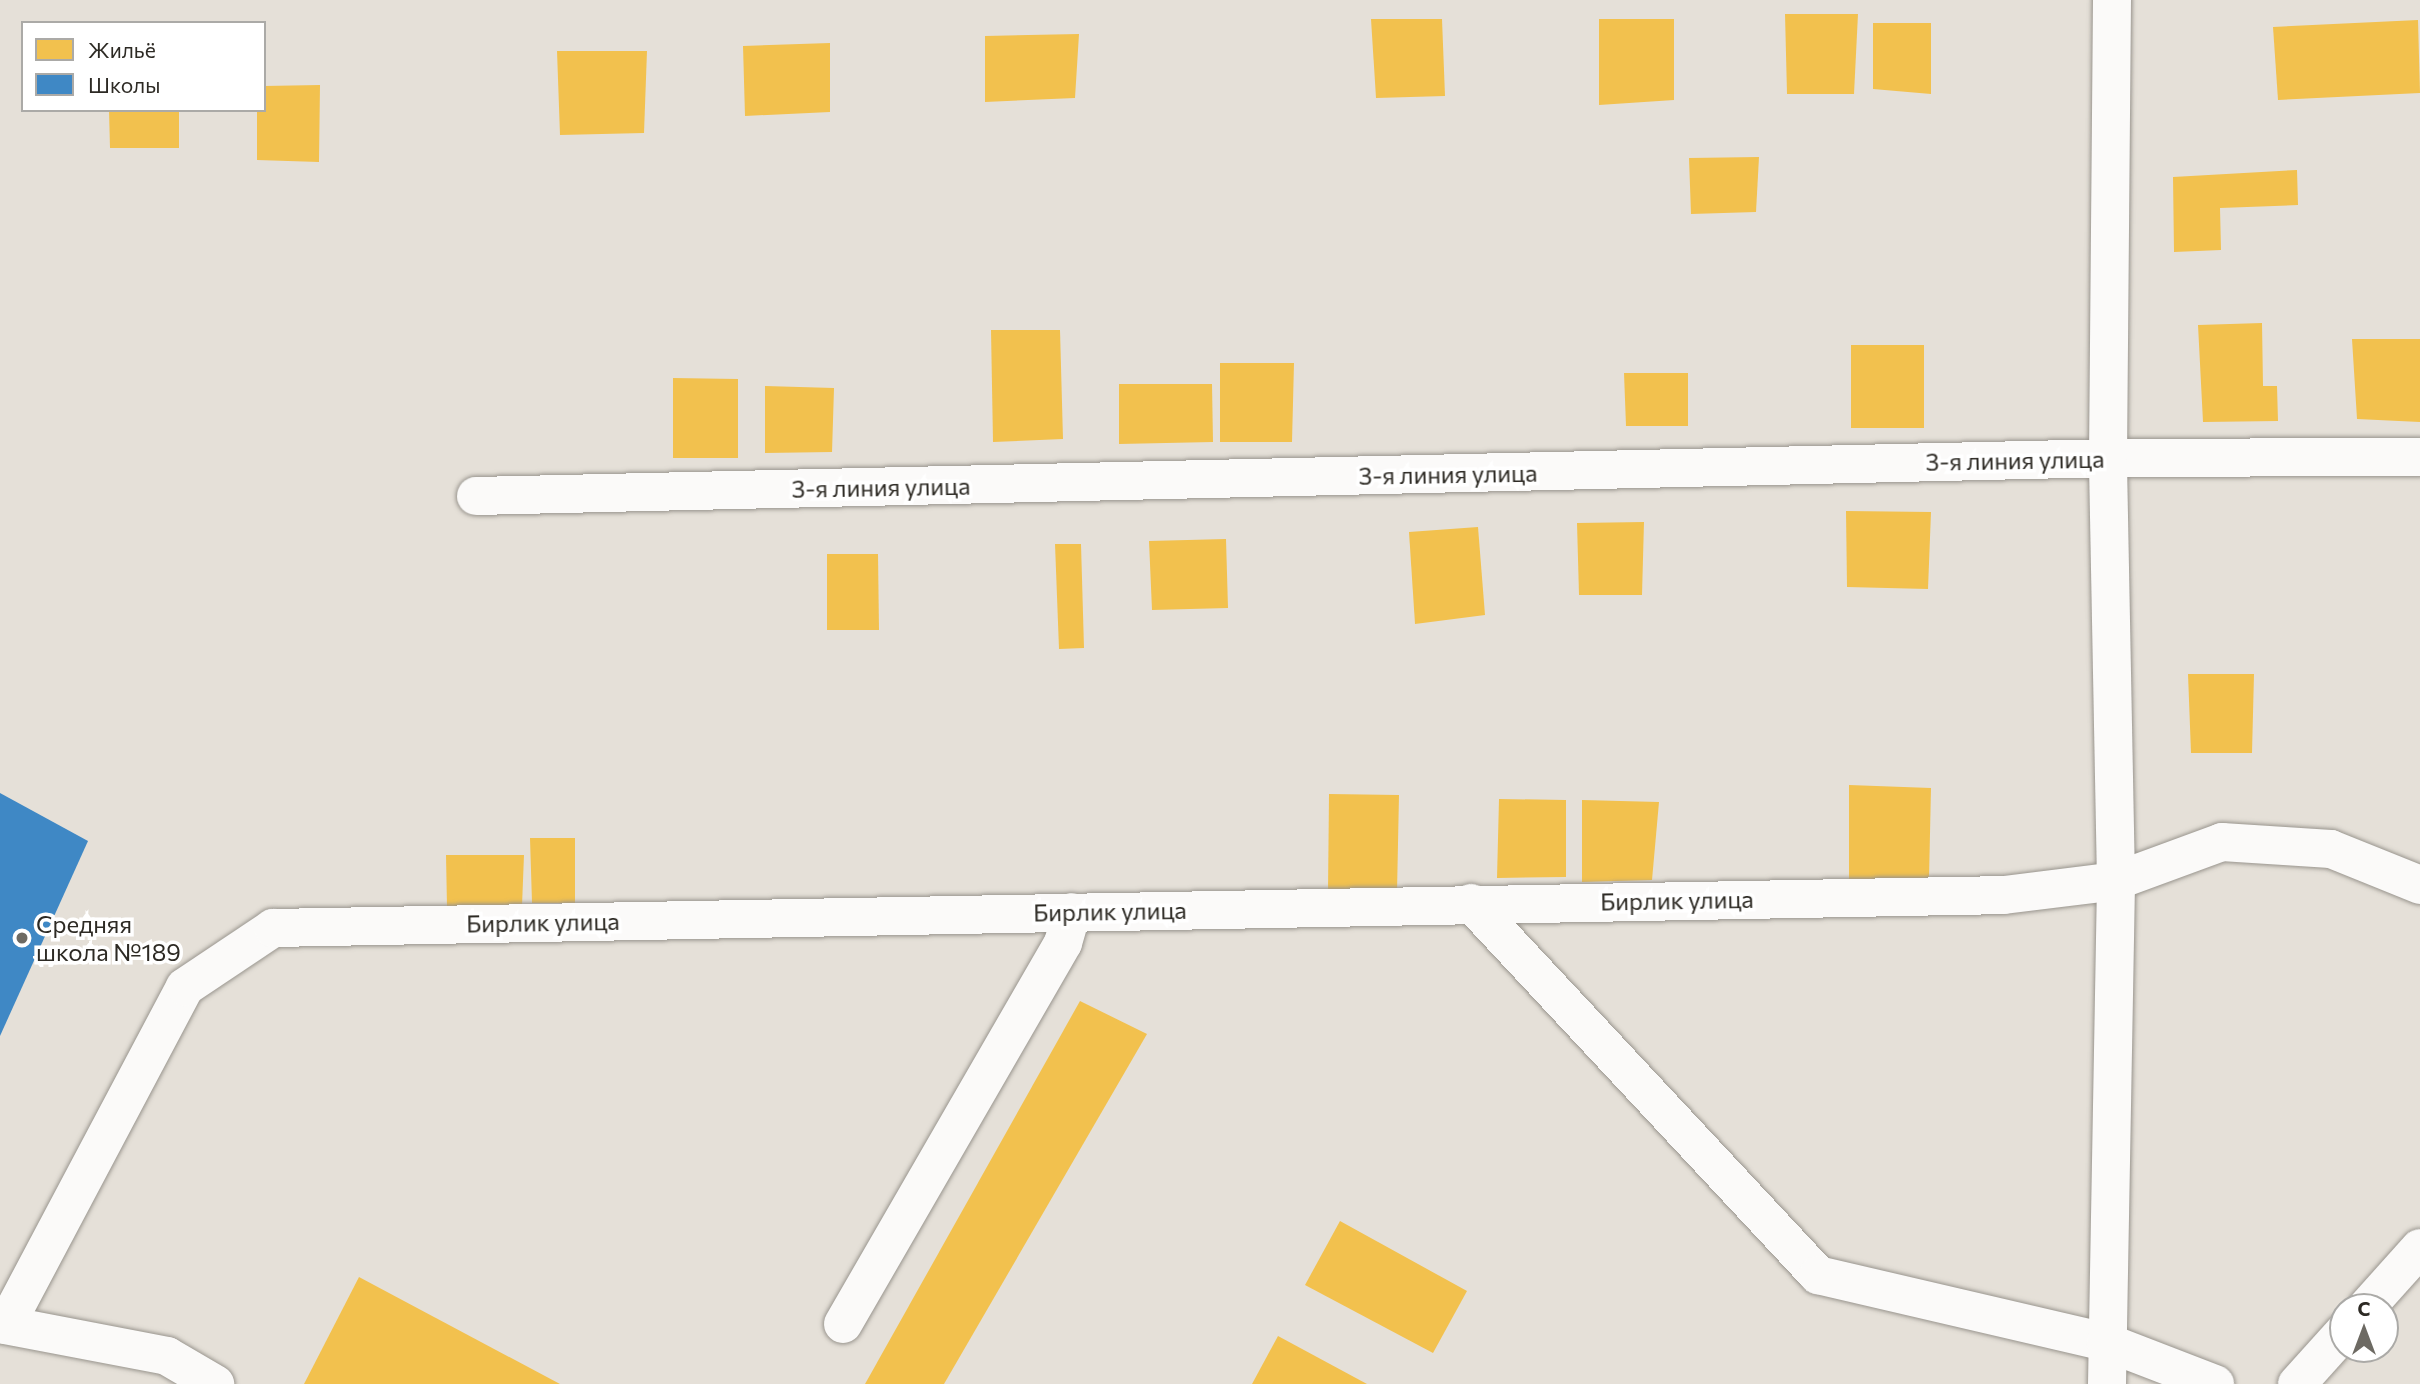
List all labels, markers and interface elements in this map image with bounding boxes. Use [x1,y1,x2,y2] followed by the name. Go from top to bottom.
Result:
[21,21,266,112] legend
[88,37,156,62] text: Жильё
[88,72,160,97] text: Школы
[1925,444,2105,476] street label: 3-я линия улица
[1358,458,1538,490] street label: 3-я линия улица
[791,471,971,503] street label: 3-я линия улица
[1600,884,1754,916] street label: Бирлик улица
[1033,895,1187,927] street label: Бирлик улица
[466,906,620,938] street label: Бирлик улица
[36,910,181,966] place label: Средняя школа №189
[14,930,30,946] marker: Средняя школа №189
[2329,1293,2399,1363] north arrow
[2358,1297,2371,1320] text: С

